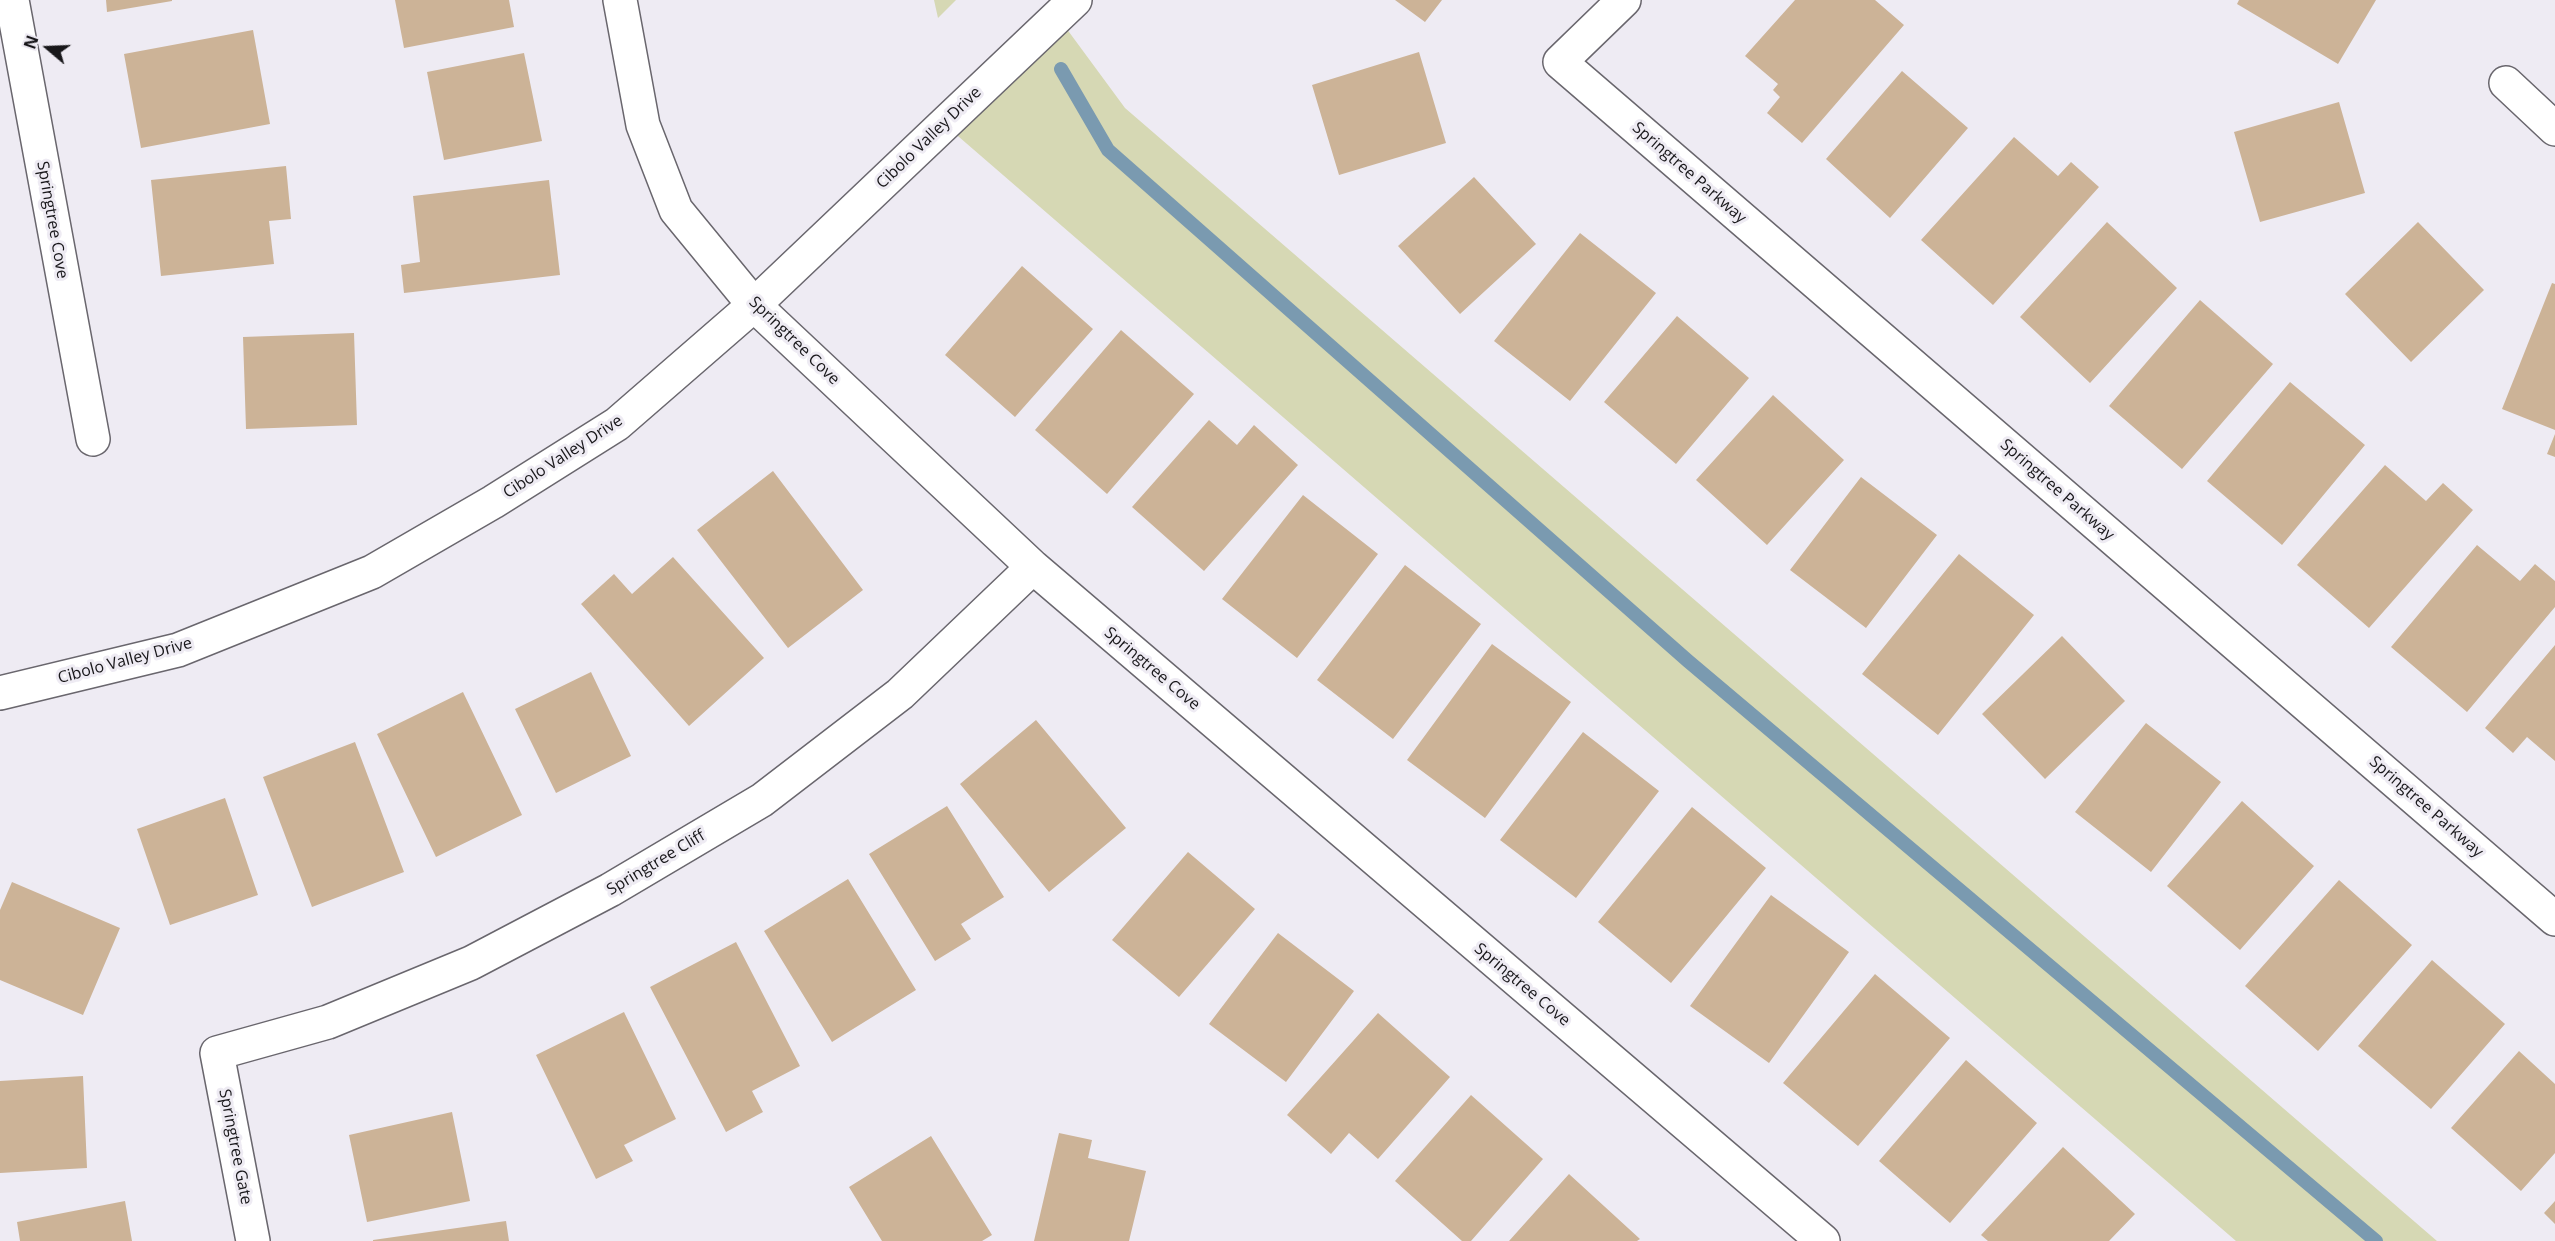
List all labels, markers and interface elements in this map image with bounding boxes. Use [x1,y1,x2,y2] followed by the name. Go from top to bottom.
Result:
[18,18,78,78] north arrow
[18,32,43,52] text: N
[873,83,985,193] street label: Cibolo Valley Drive
[1628,118,1750,228] street label: Springtree Parkway
[32,160,72,280] street label: Springtree Cove
[745,293,843,389] street label: Springtree Cove
[500,411,626,503] street label: Cibolo Valley Drive
[1996,435,2118,545] street label: Springtree Parkway
[1100,624,1204,714] street label: Springtree Cove
[56,634,194,688] street label: Cibolo Valley Drive
[2365,752,2487,862] street label: Springtree Parkway
[604,826,708,900] street label: Springtree Cliff
[1470,940,1574,1030] street label: Springtree Cove
[214,1088,256,1206] street label: Springtree Gate

